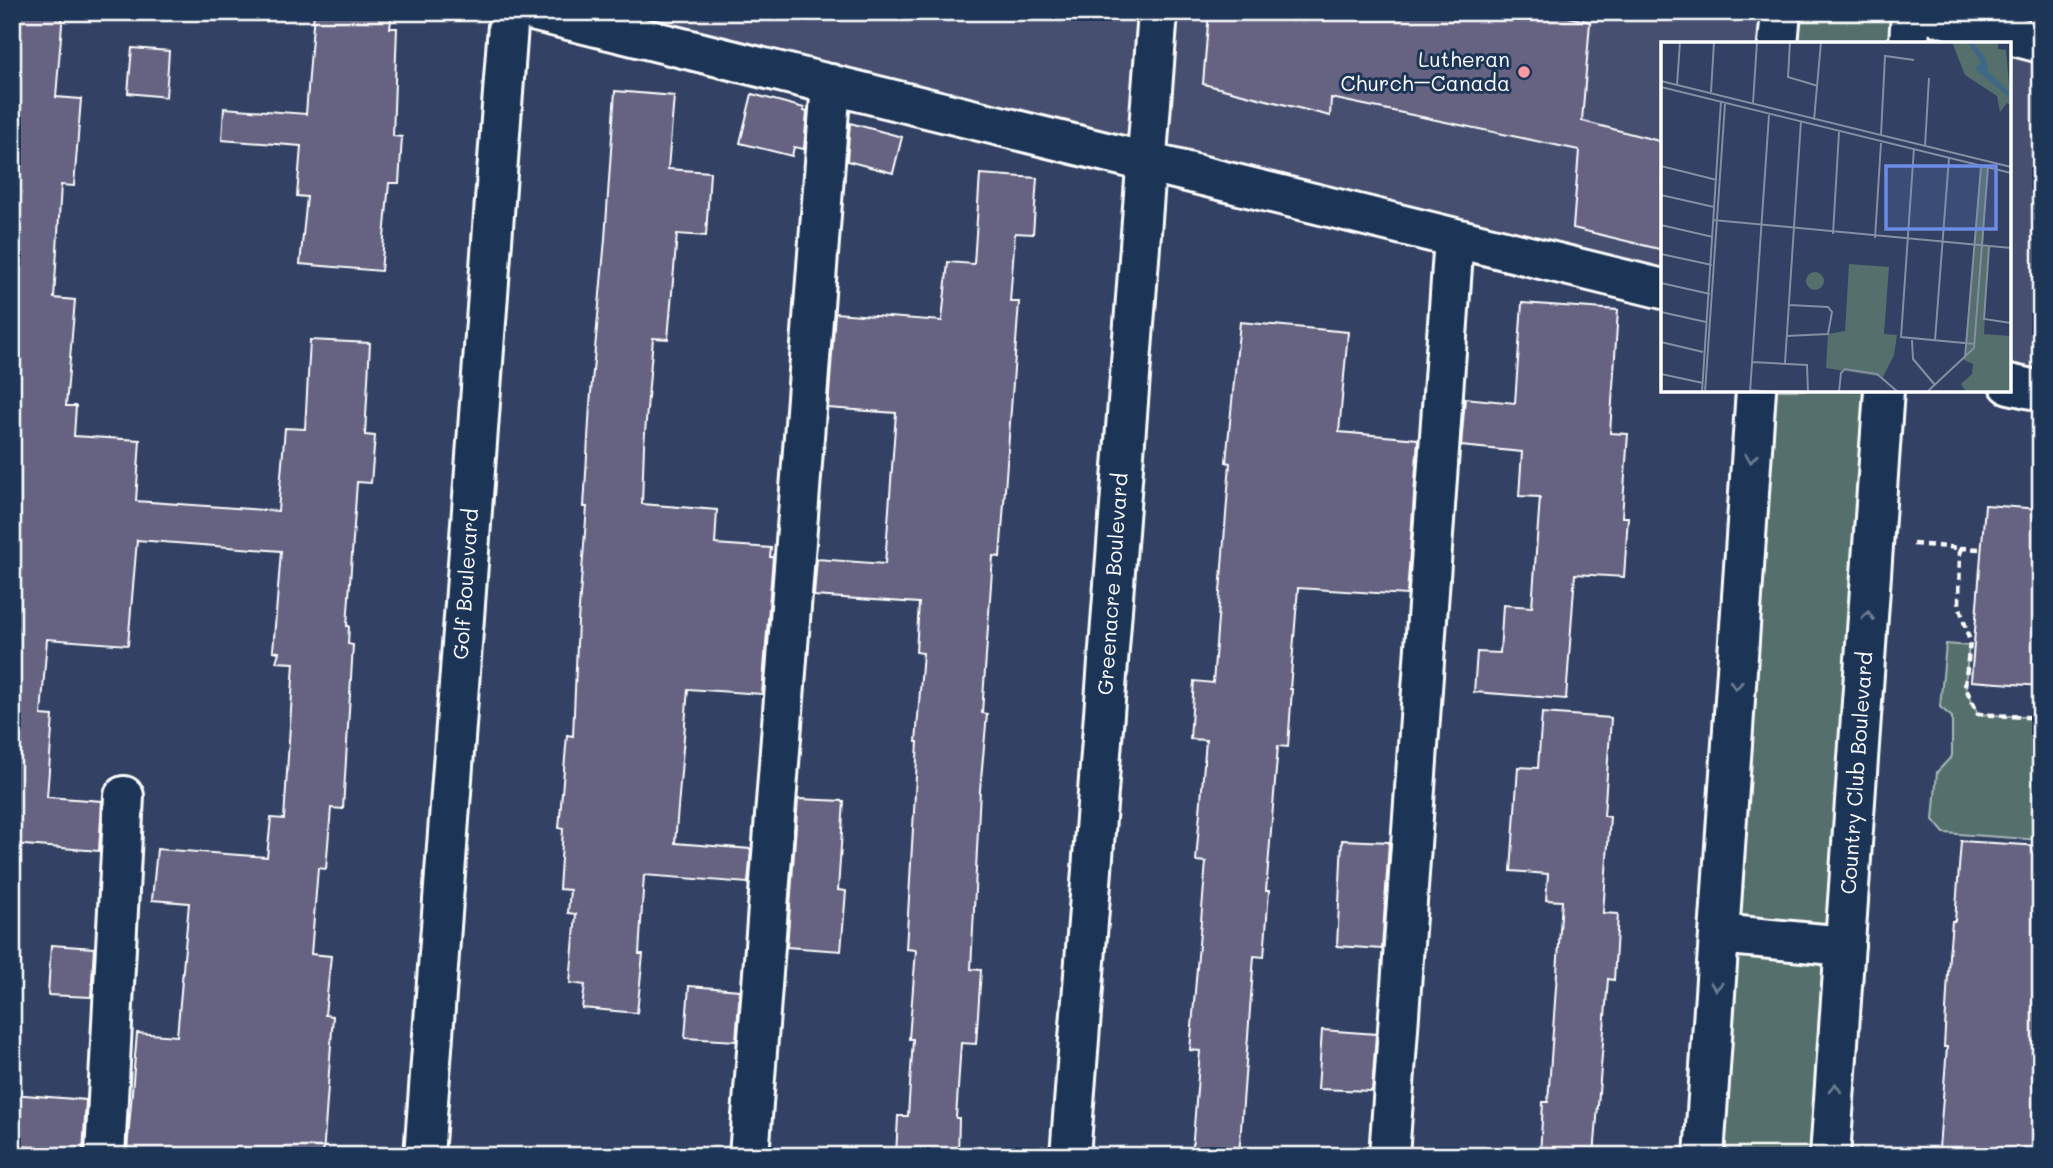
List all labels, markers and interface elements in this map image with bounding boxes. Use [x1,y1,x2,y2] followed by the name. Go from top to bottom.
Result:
[1661,42,2011,392] inset map
[1341,45,1510,96] place label: Lutheran Church–Canada
[1516,64,1532,80] marker: Lutheran Church–Canada
[1744,453,1759,464] one-way arrow
[1090,472,1133,696] street label: Greenacre Boulevard
[446,507,483,660] street label: Golf Boulevard
[1860,611,1875,622] one-way arrow
[1834,651,1877,895] street label: Country Club Boulevard
[1729,680,1744,691] one-way arrow
[1708,980,1723,991] one-way arrow
[1827,1082,1842,1093] one-way arrow

